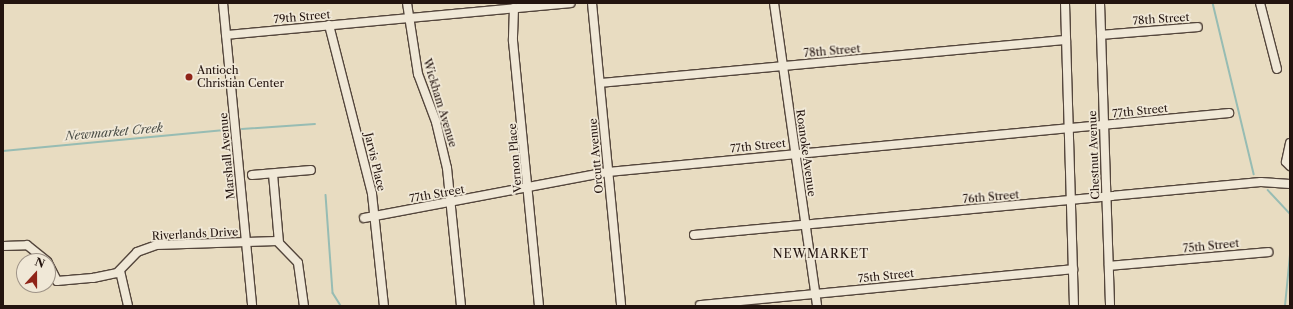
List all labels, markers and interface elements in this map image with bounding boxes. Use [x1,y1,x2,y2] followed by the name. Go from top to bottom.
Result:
[273,8,331,26] street label: 79th Street
[1132,10,1190,28] street label: 78th Street
[803,42,861,60] street label: 78th Street
[420,57,460,149] street label: Wickham Avenue
[197,64,284,90] place label: Antioch Christian Center
[184,72,194,82] marker: Antioch Christian Center
[1112,102,1168,120] street label: 77th Street
[793,108,819,198] street label: Roanoke Avenue
[1086,110,1102,200] street label: Chestnut Avenue
[217,112,237,200] street label: Marshall Avenue
[586,118,606,194] street label: Orcutt Avenue
[65,121,163,143] water label: Newmarket Creek
[505,123,525,193] street label: Vernon Place
[362,132,388,192] street label: Jarvis Place
[730,137,786,155] street label: 77th Street
[408,183,466,205] street label: 77th Street
[962,188,1020,206] street label: 76th Street
[151,225,239,243] street label: Riverlands Drive
[1182,236,1240,256] street label: 75th Street
[773,247,869,261] district label: NEWMARKET
[16,253,56,293] north arrow
[33,254,47,271] text: N
[857,266,915,286] street label: 75th Street

